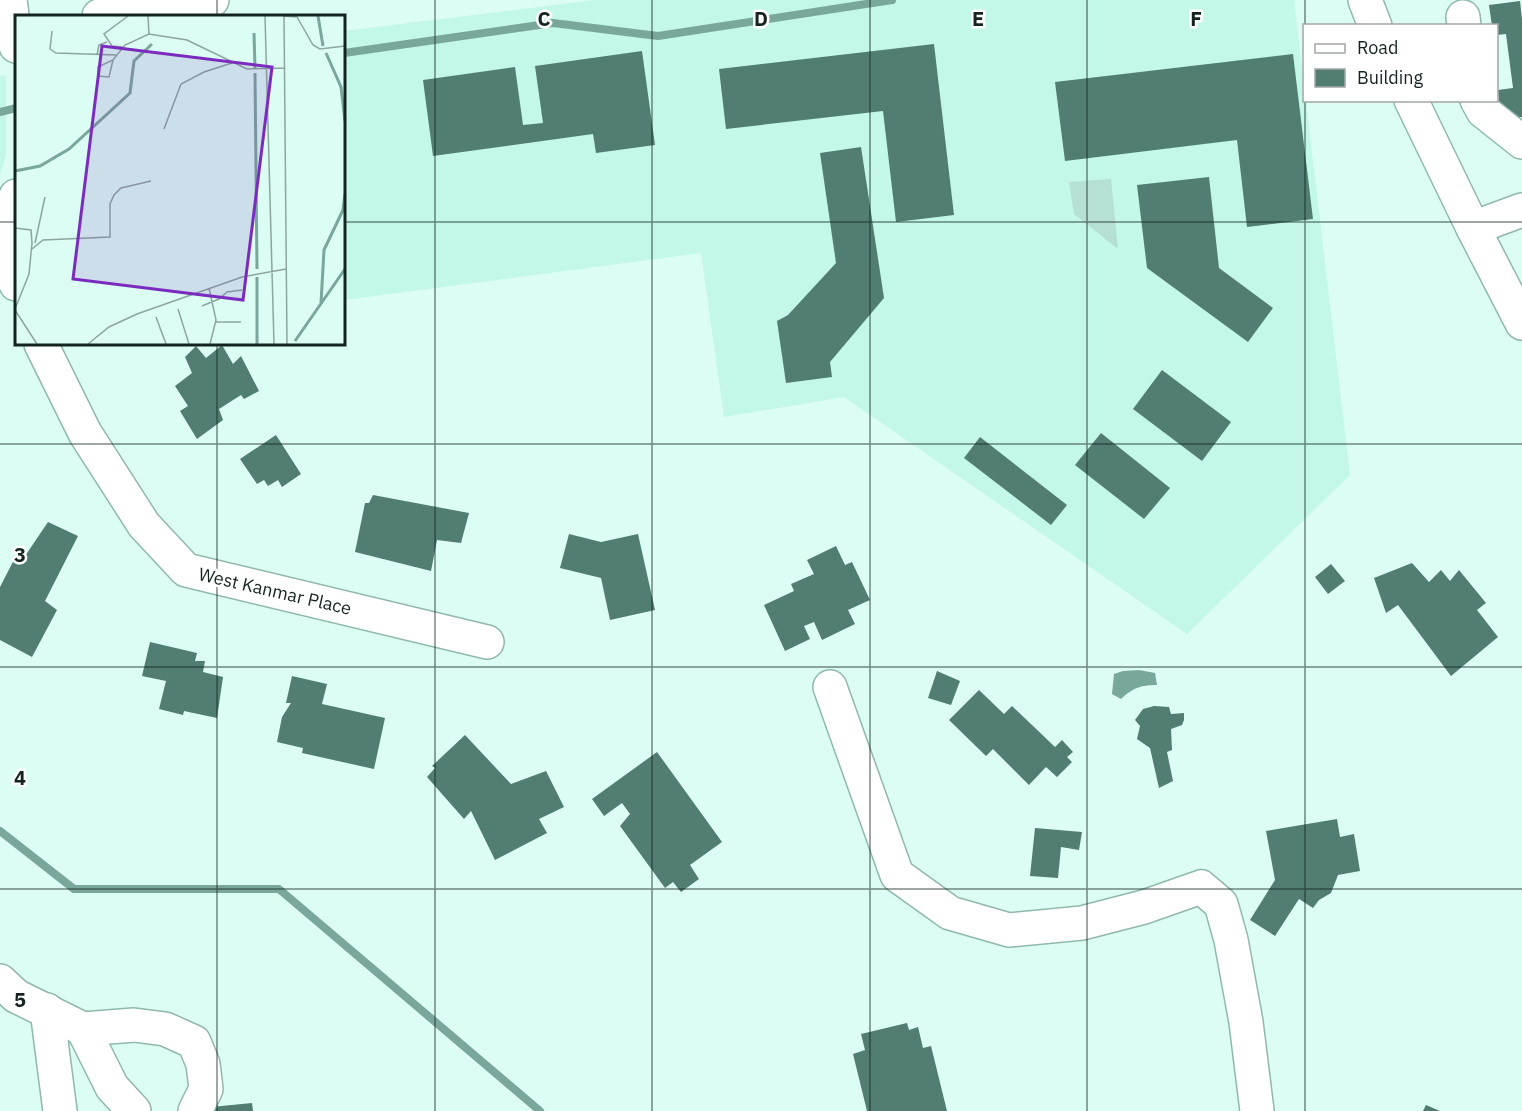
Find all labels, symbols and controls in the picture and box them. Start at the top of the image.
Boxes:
text: C [537,5,551,32]
text: D [754,5,768,32]
text: E [972,5,984,32]
text: F [1190,5,1202,32]
inset map [15,15,345,345]
legend [1303,24,1498,102]
text: Road [1357,36,1398,59]
text: Building [1357,66,1424,89]
text: 3 [14,541,26,568]
street label: West Kanmar Place [196,562,354,620]
text: 4 [14,764,26,791]
text: 5 [14,986,26,1013]

